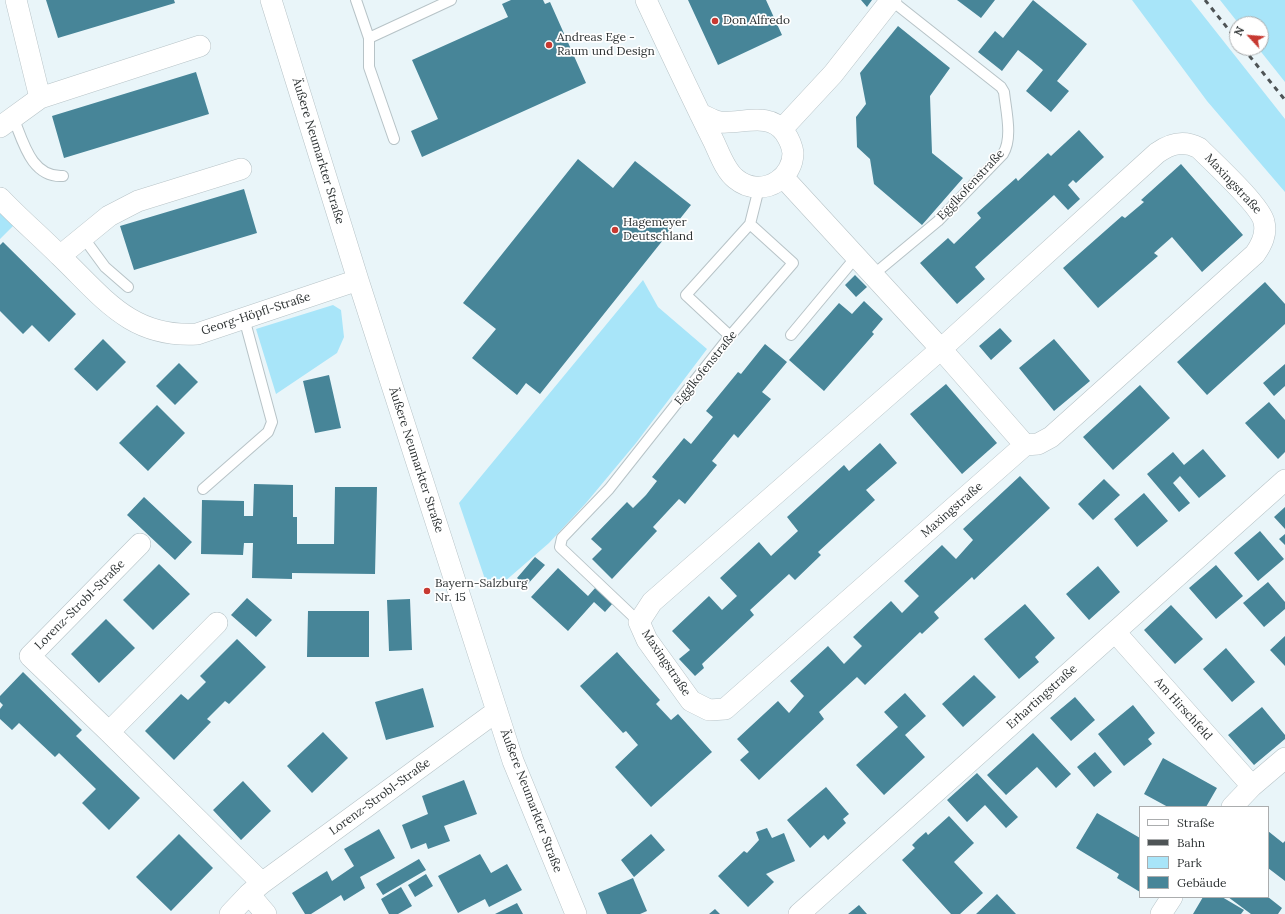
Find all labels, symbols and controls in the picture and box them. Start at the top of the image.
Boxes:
place label: Don Alfredo [723,14,790,28]
marker: Don Alfredo [710,16,720,26]
north arrow [1229,16,1269,56]
text: N [1231,24,1247,38]
place label: Andreas Ege - Raum und Design [557,31,655,59]
marker: Andreas Ege - Raum und Design [544,40,554,50]
street label: Äußere Neumarkter Straße [289,76,347,226]
street label: Egglkofenstraße [935,147,1007,223]
street label: Maxingstraße [1201,151,1265,217]
place label: Hagemeyer Deutschland [623,216,693,244]
marker: Hagemeyer Deutschland [610,225,620,235]
street label: Georg-Höpfl-Straße [200,290,312,338]
street label: Egglkofenstraße [672,328,740,408]
street label: Äußere Neumarkter Straße [386,385,446,535]
street label: Maxingstraße [918,479,986,541]
street label: Lorenz-Strobl-Straße [32,557,128,653]
place label: Bayern-Salzburg Nr. 15 [435,577,528,605]
marker: Bayern-Salzburg Nr. 15 [422,586,432,596]
street label: Maxingstraße [638,627,694,699]
street label: Erhartingstraße [1004,662,1080,732]
street label: Am Hirschfeld [1151,675,1215,743]
street label: Äußere Neumarkter Straße [497,727,565,875]
street label: Lorenz-Strobl-Straße [327,755,433,839]
legend [1139,806,1269,898]
text: Straße [1177,815,1214,830]
text: Bahn [1177,835,1205,850]
text: Park [1177,855,1202,870]
text: Gebäude [1177,875,1227,890]

